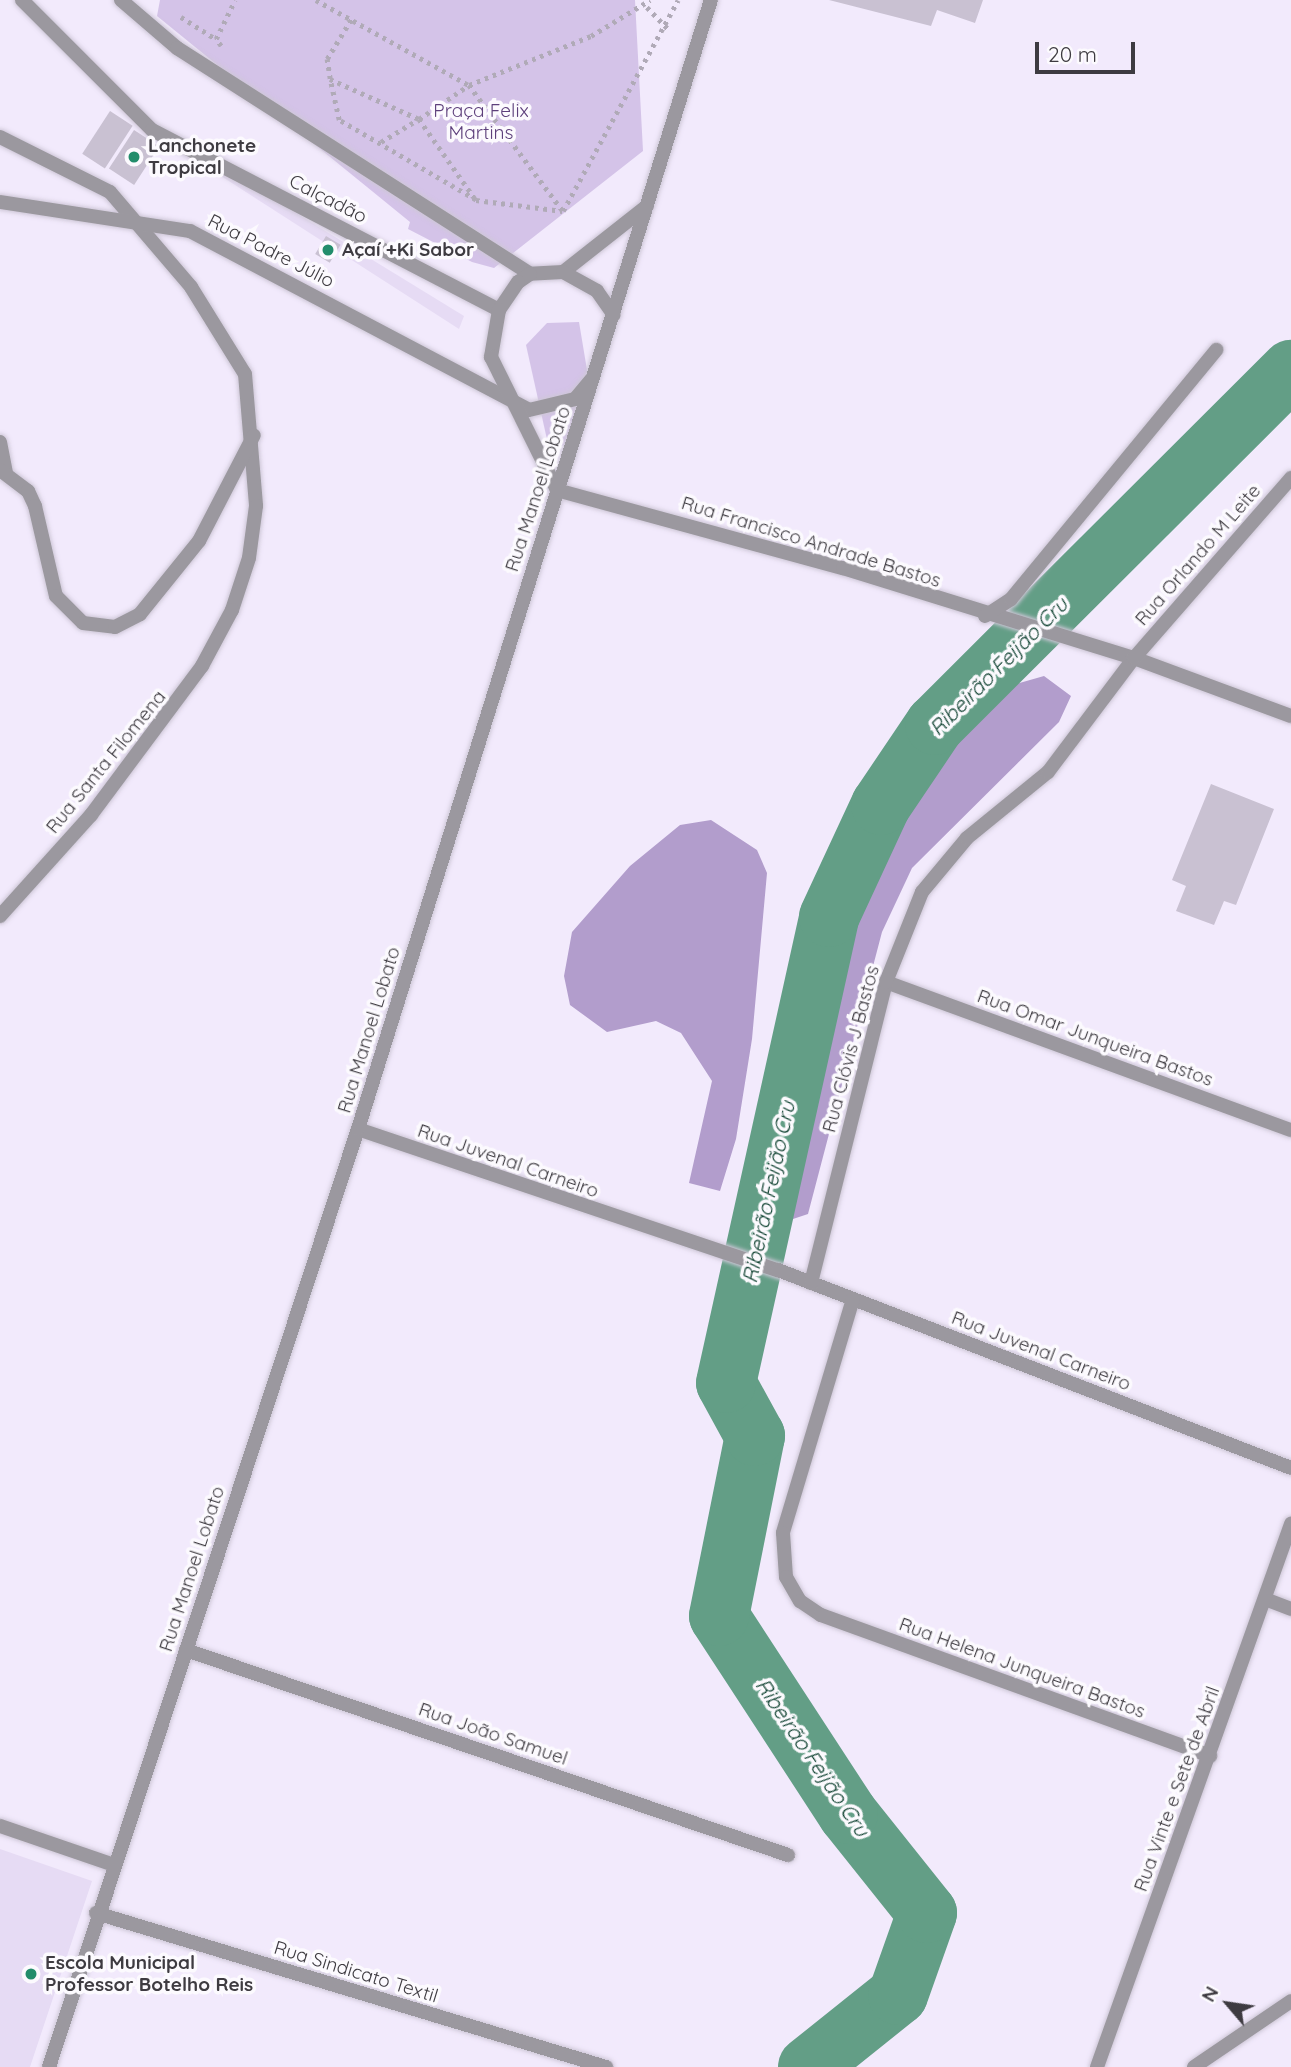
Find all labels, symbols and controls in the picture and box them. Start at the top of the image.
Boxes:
scale bar [1039,28,1139,72]
text: 20 m [1048,41,1097,67]
park label: Praça Felix Martins [433,100,529,144]
place label: Lanchonete Tropical [148,135,256,179]
marker: Lanchonete Tropical [126,149,142,165]
street label: Calçadão [285,170,371,228]
street label: Rua Padre Júlio [204,209,338,293]
place label: Açaí +Ki Sabor [342,239,474,261]
marker: Açaí +Ki Sabor [320,242,336,258]
street label: Rua Manoel Lobato [501,403,575,575]
street label: Rua Orlando M Leite [1130,480,1266,630]
street label: Rua Francisco Andrade Bastos [679,492,943,592]
water label: Ribeirão Feijão Cru [924,592,1072,740]
street label: Rua Santa Filomena [41,686,171,838]
street label: Rua Manoel Lobato [333,944,405,1116]
street label: Rua Clóvis J Bastos [818,963,884,1135]
street label: Rua Omar Junqueira Bastos [974,985,1216,1091]
water label: Ribeirão Feijão Cru [736,1099,800,1285]
street label: Rua Juvenal Carneiro [415,1119,601,1203]
street label: Rua Juvenal Carneiro [948,1306,1134,1396]
street label: Rua Manoel Lobato [155,1483,229,1655]
street label: Rua Helena Junqueira Bastos [896,1613,1148,1723]
water label: Ribeirão Feijão Cru [751,1673,875,1841]
street label: Rua Vinte e Sete de Abril [1129,1683,1225,1895]
street label: Rua João Samuel [416,1698,570,1770]
street label: Rua Sindicato Textil [271,1936,441,2008]
place label: Escola Municipal Professor Botelho Reis [45,1952,253,1996]
marker: Escola Municipal Professor Botelho Reis [23,1966,39,1982]
north arrow [1193,1969,1263,2039]
text: N [1196,1982,1224,2006]

